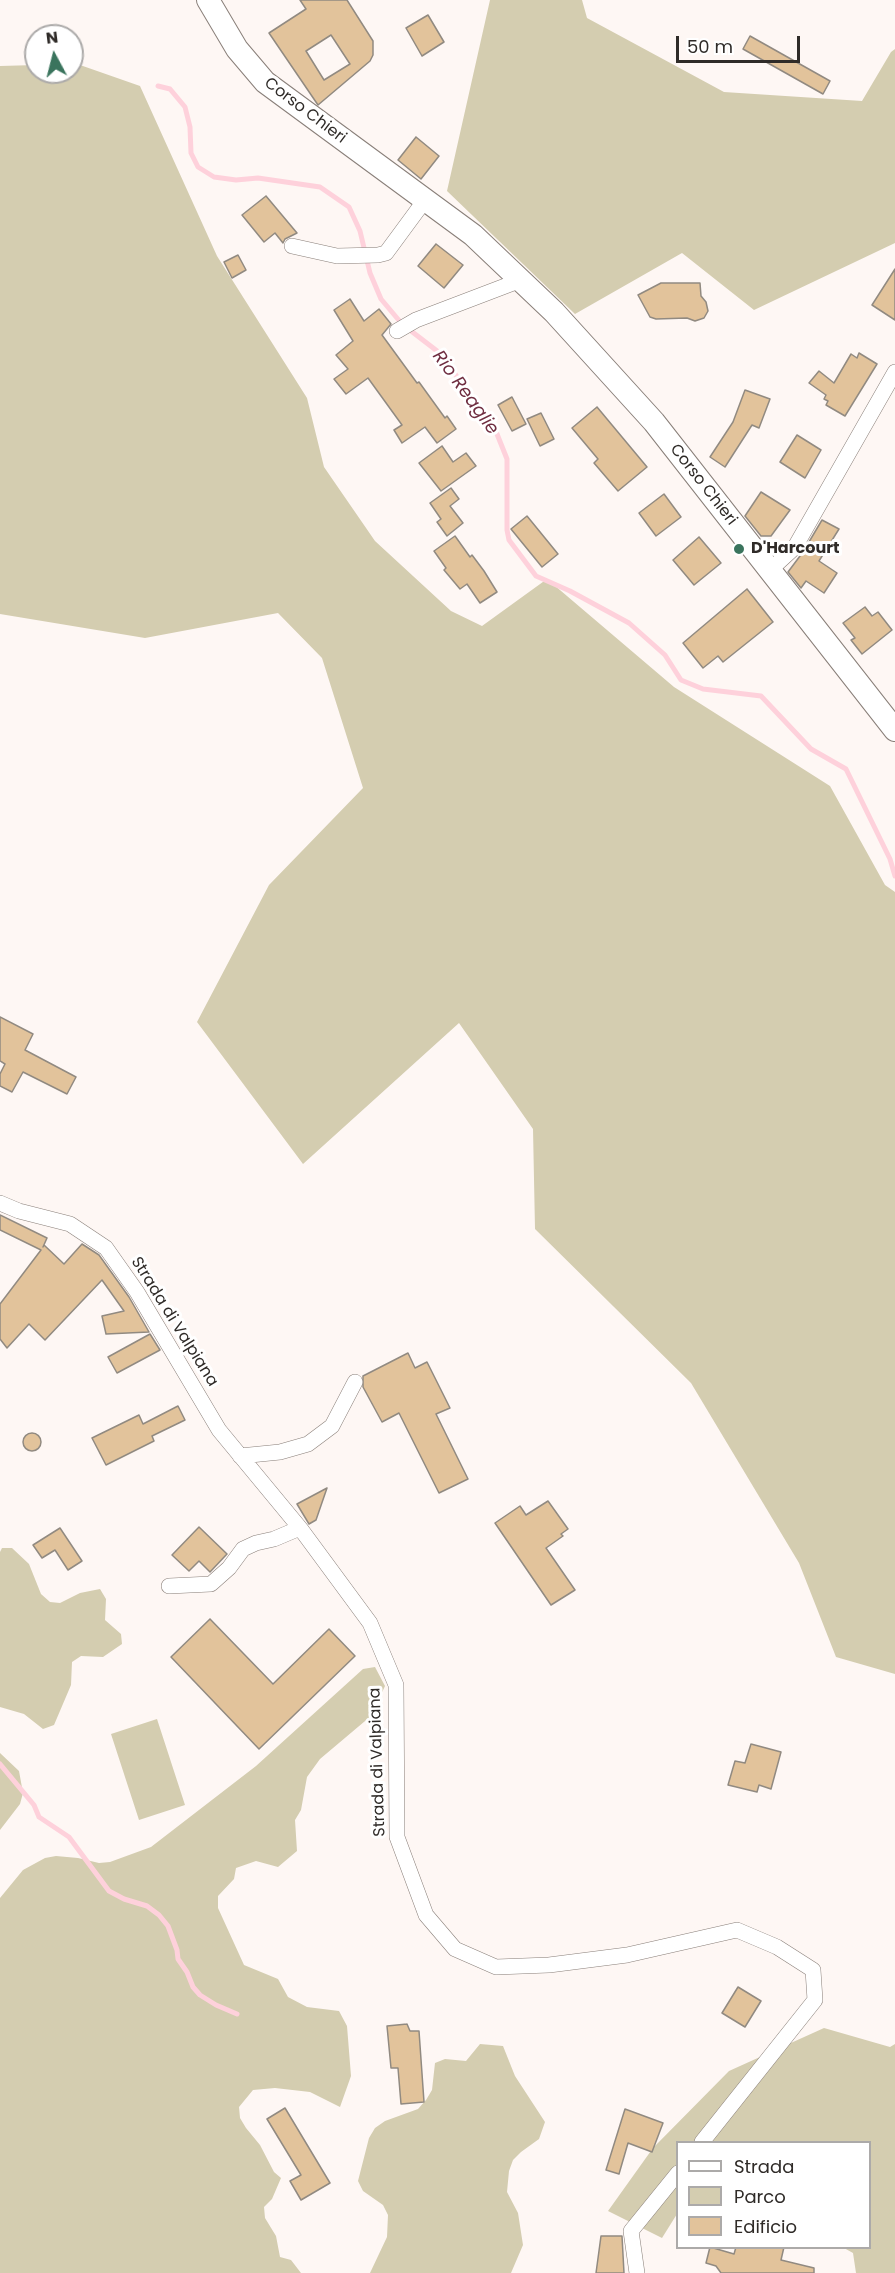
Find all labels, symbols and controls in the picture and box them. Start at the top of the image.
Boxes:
north arrow [24,24,84,84]
scale bar [679,24,804,62]
text: N [45,25,59,50]
text: 50 m [687,34,733,59]
street label: Corso Chieri [260,74,350,148]
water label: Rio Reaglie [427,347,503,439]
street label: Corso Chieri [665,441,741,529]
place label: D'Harcourt [751,539,840,559]
marker: D'Harcourt [732,542,746,556]
street label: Strada di Valpiana [126,1254,222,1390]
street label: Strada di Valpiana [366,1687,390,1837]
legend [676,2141,871,2249]
text: Strada [734,2154,794,2179]
text: Parco [734,2184,786,2209]
text: Edificio [734,2214,797,2239]

